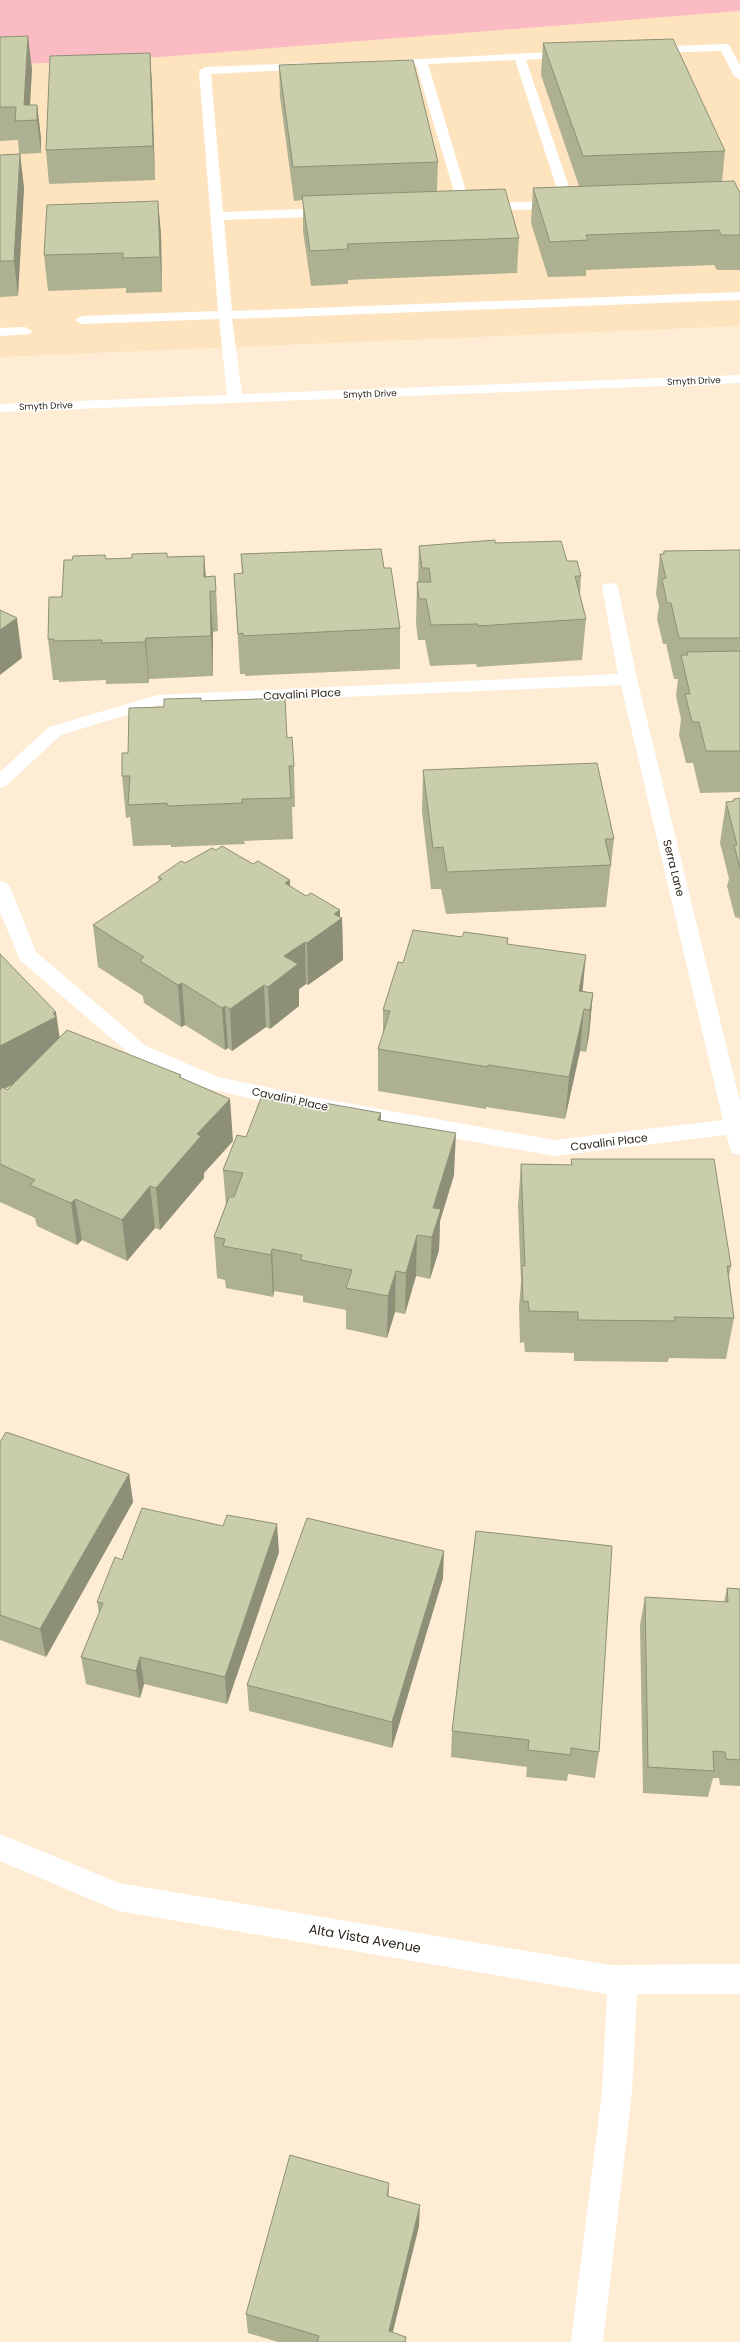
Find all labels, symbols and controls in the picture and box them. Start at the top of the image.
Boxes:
street label: Smyth Drive [667,374,721,388]
street label: Smyth Drive [343,387,397,401]
street label: Smyth Drive [19,399,73,413]
street label: Cavalini Place [263,684,341,704]
street label: Serra Lane [659,838,689,898]
street label: Cavalini Place [250,1083,330,1115]
street label: Cavalini Place [569,1129,649,1155]
street label: Alta Vista Avenue [307,1919,422,1958]

